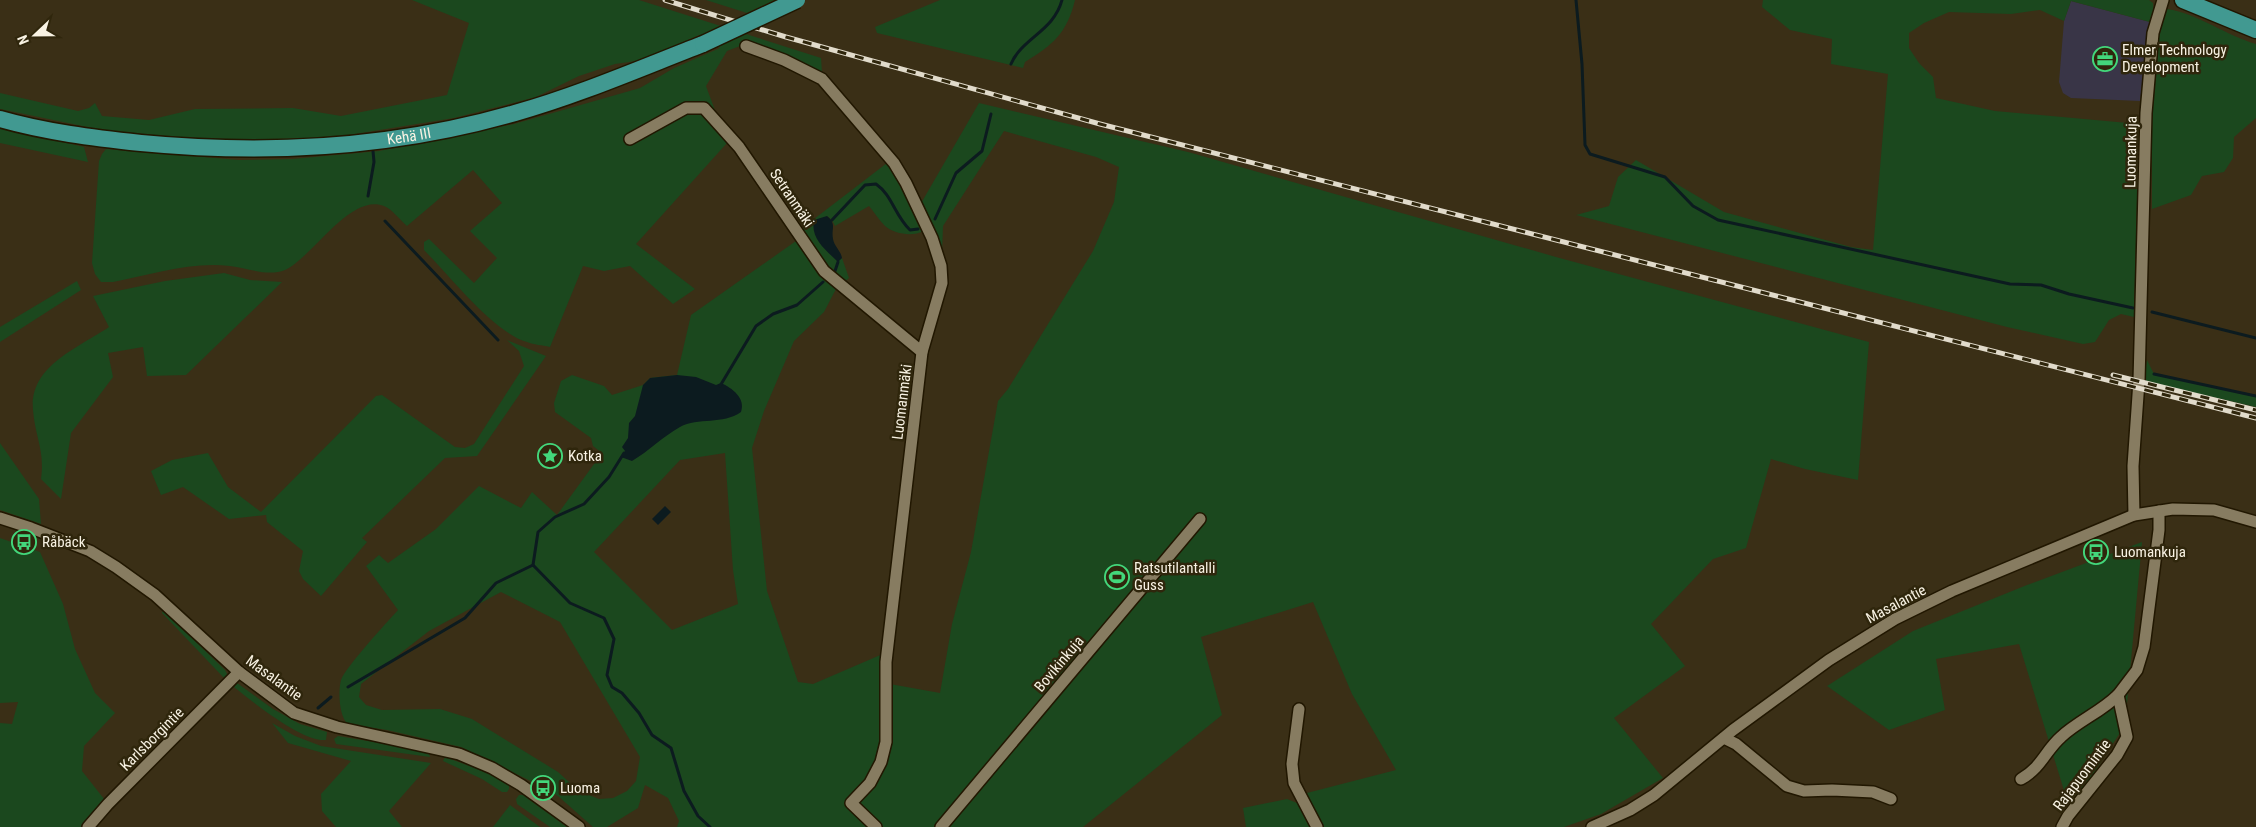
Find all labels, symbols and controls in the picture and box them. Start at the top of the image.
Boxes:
north arrow [10,10,60,60]
text: N [14,33,32,47]
place label: Elmer Technology Development [2122,41,2227,76]
office icon: Elmer Technology Development [2092,46,2118,72]
street label: Luomankuja [2121,116,2141,188]
street label: Kehä III [386,124,432,149]
street label: Setranmäki [766,165,818,231]
street label: Luomanmäki [888,363,916,441]
place icon: Kotka [537,443,563,469]
place label: Kotka [568,447,602,465]
bus stop icon: Råbäck [11,529,37,555]
place label: Råbäck [42,533,86,551]
bus stop icon: Luomankuja [2083,539,2109,565]
place label: Luomankuja [2114,543,2186,561]
place label: Ratsutilantalli Guss [1134,559,1215,594]
sports icon: Ratsutilantalli Guss [1104,564,1130,590]
street label: Masalantie [1863,581,1929,627]
street label: Bovikinkuja [1030,632,1088,696]
street label: Masalantie [242,652,306,704]
street label: Karlsborgintie [116,703,188,775]
street label: Rajapuomintie [2049,736,2115,814]
bus stop icon: Luoma [530,775,556,801]
place label: Luoma [560,779,600,797]

